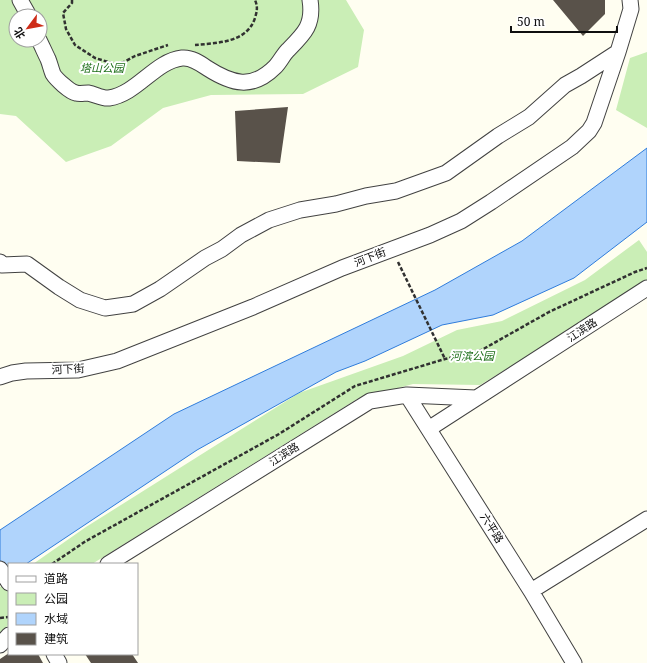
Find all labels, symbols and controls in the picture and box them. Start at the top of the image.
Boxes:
north arrow [8,8,48,48]
scale bar [511,8,617,34]
text: 50 m [517,13,545,30]
text: 北 [10,25,28,42]
park label: 塔山公园 [80,60,126,75]
street label: 河下街 [352,244,388,269]
street label: 江滨路 [564,314,600,345]
park label: 河滨公园 [450,348,496,363]
street label: 河下街 [51,360,85,377]
street label: 江滨路 [266,438,302,469]
street label: 六平路 [477,510,508,546]
legend [8,563,138,655]
text: 道路 [44,570,68,587]
text: 公园 [44,590,68,607]
text: 水域 [44,610,68,627]
text: 建筑 [44,630,68,647]

